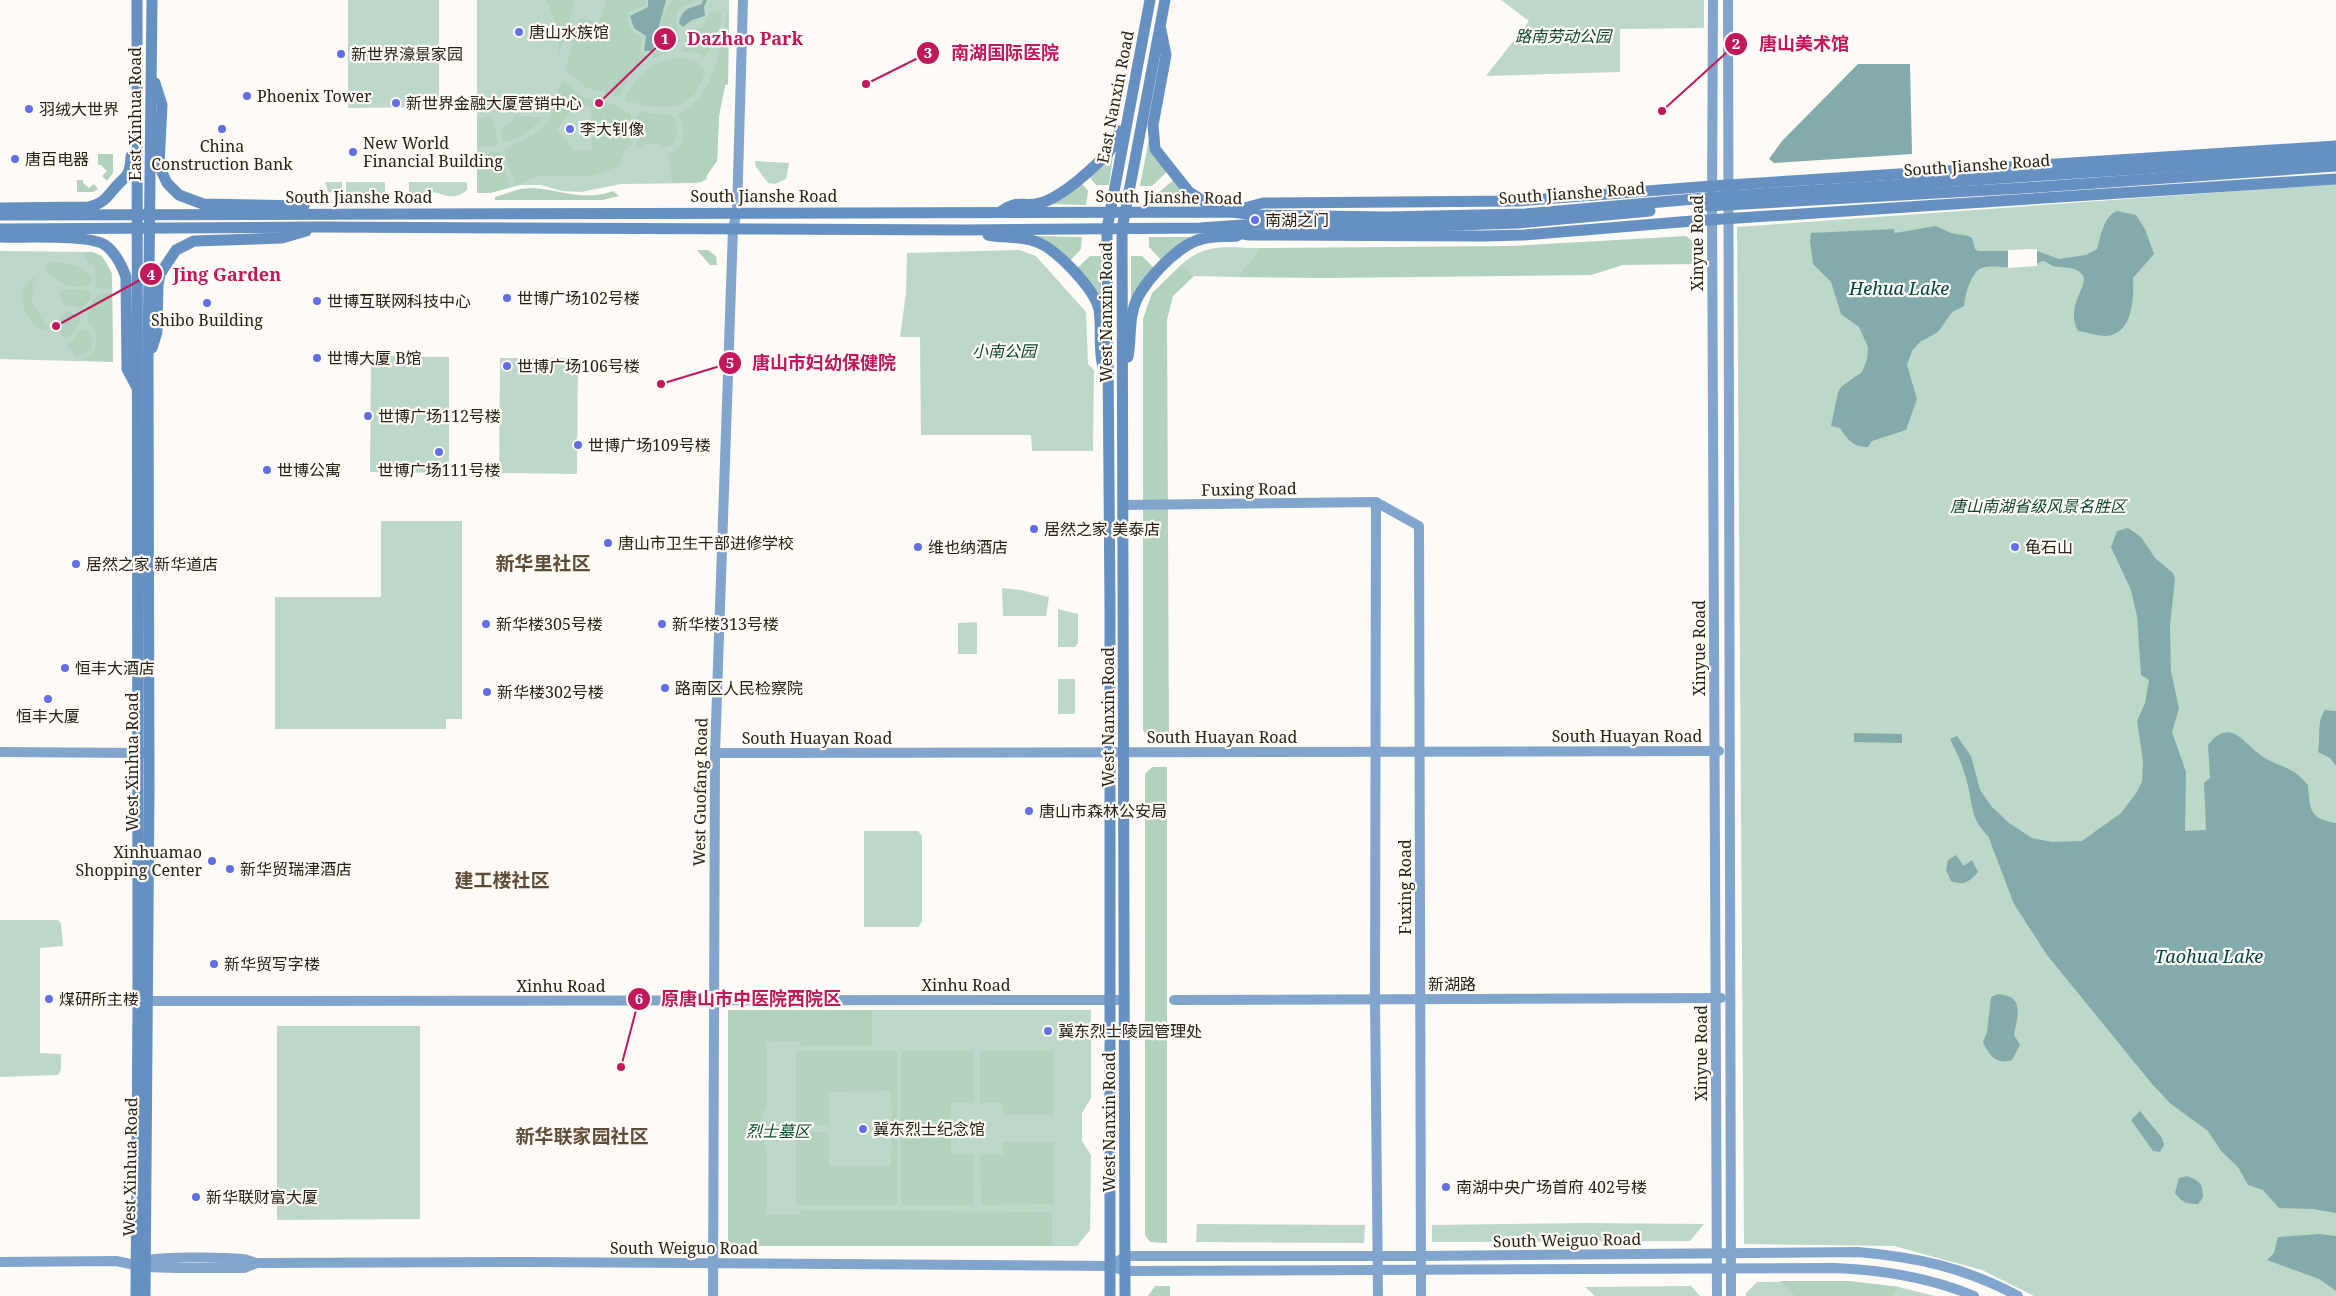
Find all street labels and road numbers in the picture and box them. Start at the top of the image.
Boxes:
street label: East Nanxin Road [1091,29,1139,165]
street label: East Xinhua Road [124,47,146,181]
street label: South Jianshe Road [1903,149,2051,181]
street label: South Jianshe Road [1498,177,1646,209]
street label: South Jianshe Road [691,185,838,207]
street label: South Jianshe Road [1095,185,1243,209]
street label: South Jianshe Road [286,186,433,208]
street label: Xinyue Road [1686,195,1708,291]
street label: West Nanxin Road [1095,242,1117,382]
street label: Fuxing Road [1201,477,1297,501]
street label: Xinyue Road [1688,600,1710,696]
street label: West Nanxin Road [1097,647,1119,787]
street label: West Xinhua Road [121,692,143,832]
street label: West Guofang Road [688,717,712,867]
street label: South Huayan Road [1552,725,1703,747]
street label: South Huayan Road [1147,726,1298,748]
street label: South Huayan Road [742,727,893,749]
street label: Fuxing Road [1394,839,1416,935]
street label: 新湖路 [1428,973,1476,995]
street label: Xinhu Road [921,974,1011,996]
street label: Xinhu Road [516,975,606,997]
street label: Xinyue Road [1690,1005,1712,1101]
street label: West Nanxin Road [1098,1052,1120,1192]
street label: West Xinhua Road [118,1097,142,1237]
street label: South Weiguo Road [1493,1228,1641,1252]
street label: South Weiguo Road [610,1237,758,1259]

